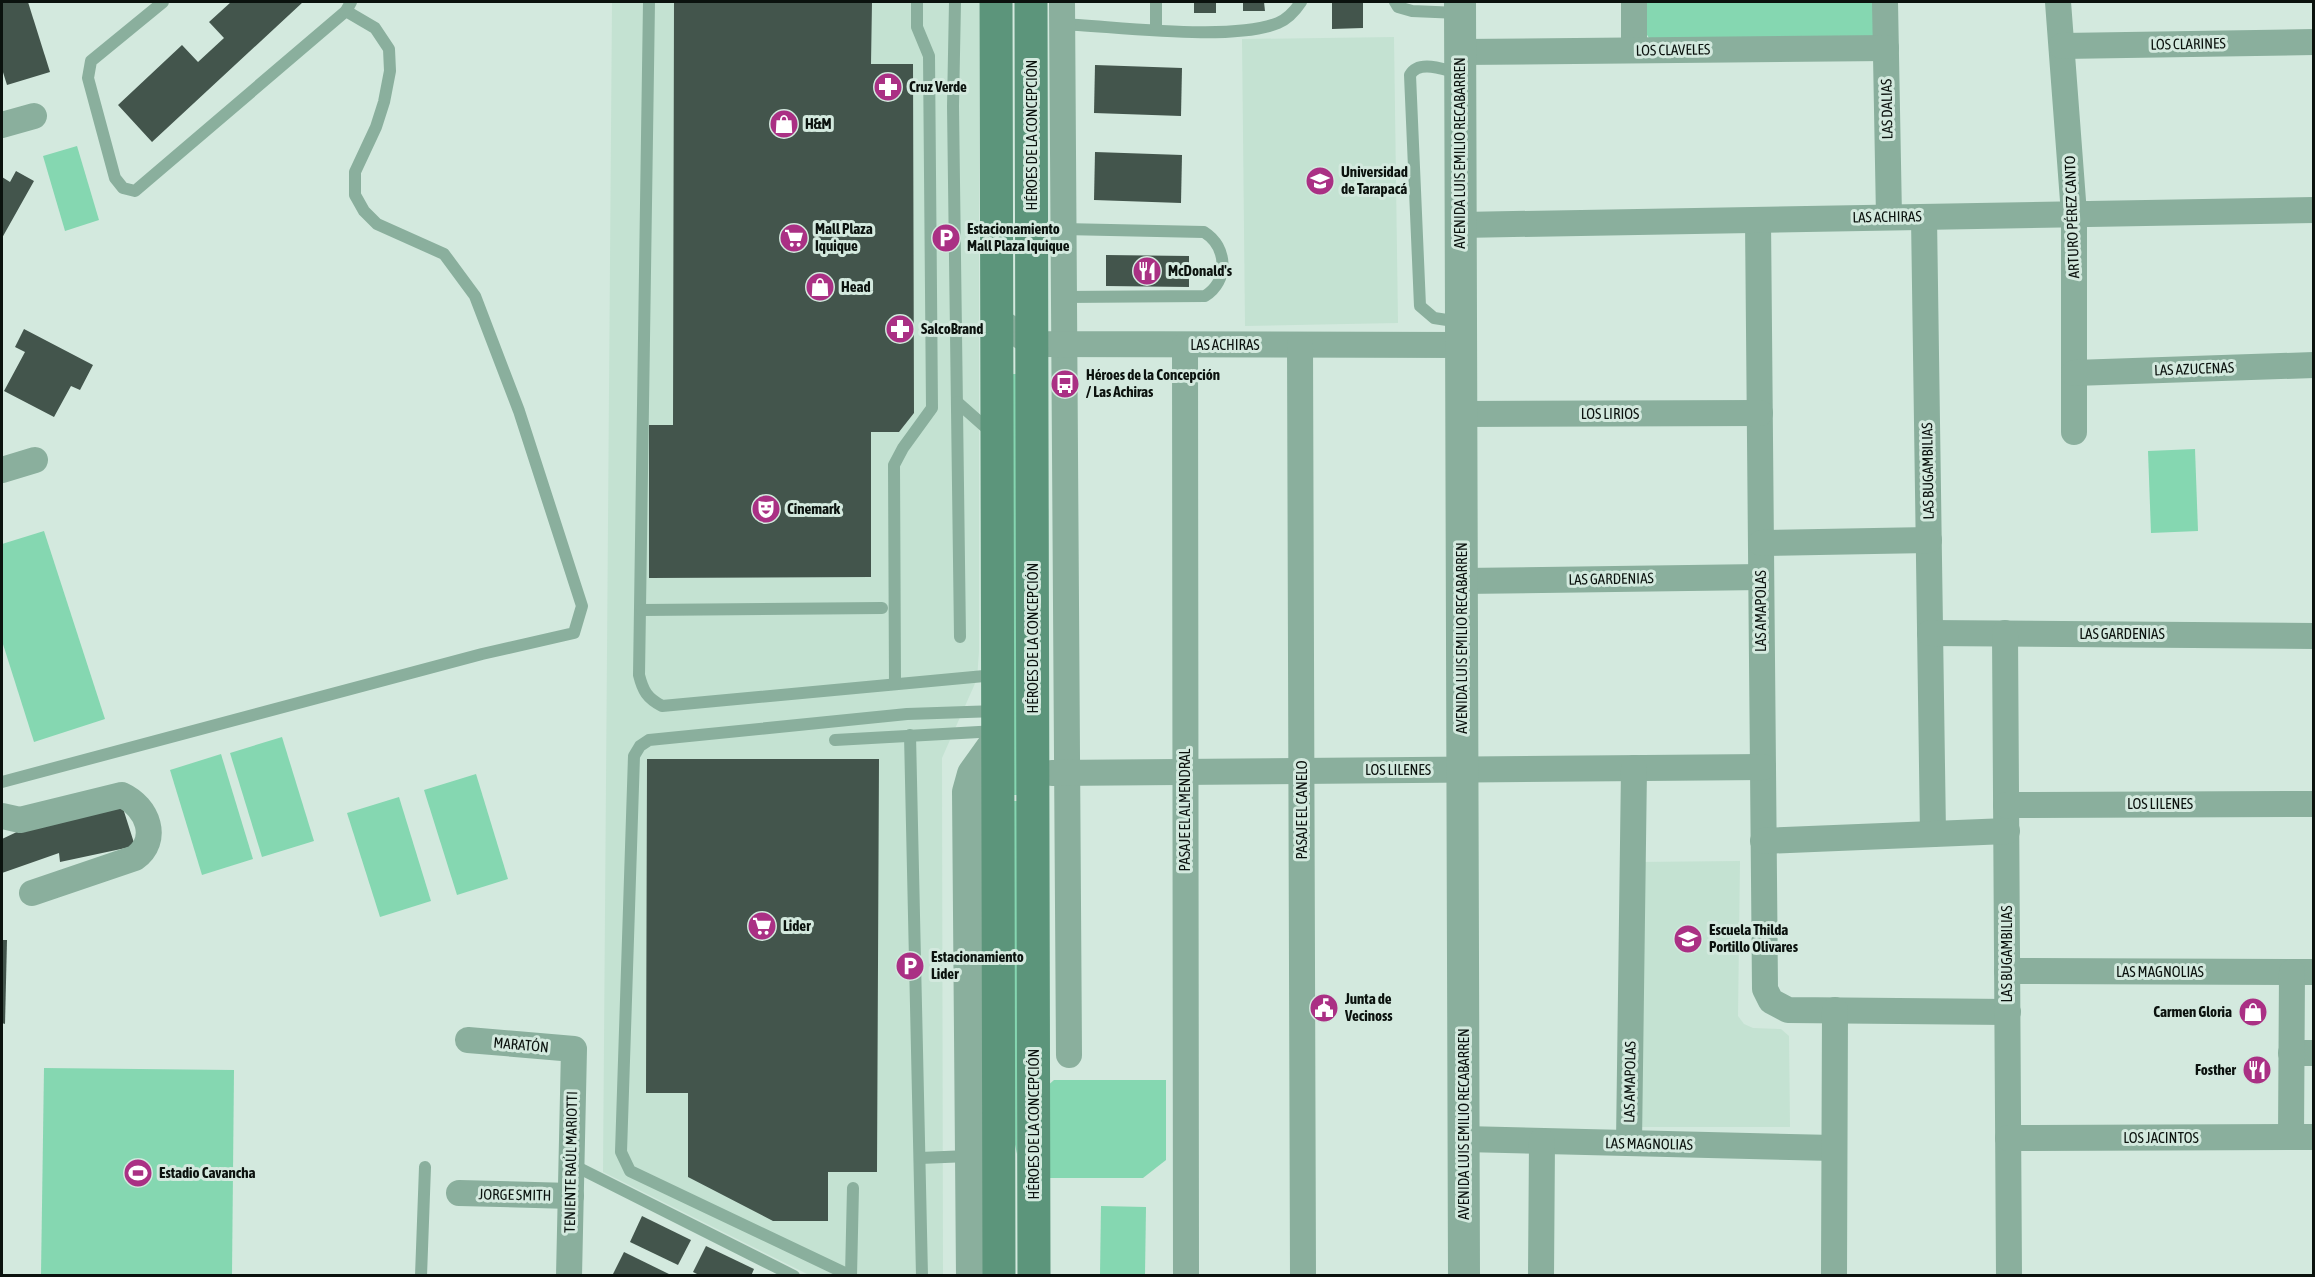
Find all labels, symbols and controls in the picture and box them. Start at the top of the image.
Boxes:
street label: LOS CLARINES [2150,34,2226,53]
street label: LOS CLAVELES [1636,40,1710,59]
street label: AVENIDA LUIS EMILIO RECABARREN [1451,57,1468,249]
street label: HÉROES DE LA CONCEPCIÓN [1023,60,1040,210]
pharmacy icon: Cruz Verde [872,71,904,103]
place label: Cruz Verde [909,78,967,95]
street label: LAS DALIAS [1877,79,1896,139]
shop icon: H&M [768,108,800,140]
place label: H&M [805,115,832,132]
street label: ARTURO PÉREZ CANTO [2061,155,2082,279]
place label: Universidad de Tarapacá [1341,163,1408,197]
school or university icon: Universidad de Tarapacá [1304,165,1336,197]
street label: LAS ACHIRAS [1852,207,1922,226]
place label: Mall Plaza Iquique [815,220,873,254]
place label: Estacionamiento Mall Plaza Iquique [967,220,1070,254]
supermarket icon: Mall Plaza Iquique [778,222,810,254]
parking icon: Estacionamiento Mall Plaza Iquique [930,222,962,254]
restaurant icon: McDonald's [1131,255,1163,287]
place label: McDonald's [1168,262,1233,279]
shop icon: Head [804,271,836,303]
place label: Head [841,278,871,295]
pharmacy icon: SalcoBrand [884,313,916,345]
place label: SalcoBrand [921,320,983,337]
street label: LAS ACHIRAS [1190,336,1260,353]
street label: LAS AZUCENAS [2154,359,2234,378]
place label: Héroes de la Concepción / Las Achiras [1086,366,1220,400]
bus stop icon: Héroes de la Concepción / Las Achiras [1049,368,1081,400]
street label: LOS LIRIOS [1581,405,1639,422]
street label: LAS BUGAMBILIAS [1918,422,1937,520]
theatre icon: Cinemark [750,493,782,525]
place label: Cinemark [787,500,840,517]
street label: AVENIDA LUIS EMILIO RECABARREN [1453,542,1470,734]
street label: HÉROES DE LA CONCEPCIÓN [1024,563,1041,713]
street label: LAS GARDENIAS [1568,569,1654,588]
street label: LAS AMAPOLAS [1752,570,1769,652]
street label: LAS GARDENIAS [2079,625,2165,642]
street label: PASAJE EL ALMENDRAL [1176,748,1193,871]
street label: PASAJE EL CANELO [1293,760,1310,859]
street label: LOS LILENES [1365,761,1431,778]
street label: LOS LILENES [2127,795,2193,812]
street label: LAS BUGAMBILIAS [1998,905,2015,1003]
supermarket icon: Lider [746,910,778,942]
place label: Lider [783,917,811,934]
place label: Escuela Thilda Portillo Olivares [1709,921,1799,955]
school or university icon: Escuela Thilda Portillo Olivares [1672,923,1704,955]
place label: Estacionamiento Lider [931,948,1024,982]
parking icon: Estacionamiento Lider [894,950,926,982]
street label: LAS MAGNOLIAS [2116,963,2204,980]
place label: Junta de Vecinoss [1344,990,1393,1024]
public building icon: Junta de Vecinoss [1308,992,1340,1024]
shop icon: Carmen Gloria [2237,996,2269,1028]
place label: Carmen Gloria [2153,1003,2232,1020]
street label: AVENIDA LUIS EMILIO RECABARREN [1455,1028,1472,1220]
street label: MARATÓN [493,1034,549,1055]
street label: LAS AMAPOLAS [1620,1041,1639,1123]
street label: HÉROES DE LA CONCEPCIÓN [1025,1049,1042,1199]
restaurant icon: Fosther [2241,1054,2273,1086]
place label: Fosther [2195,1061,2237,1078]
street label: TENIENTE RAÚL MARIOTTI [561,1091,580,1233]
street label: LOS JACINTOS [2123,1129,2199,1146]
street label: LAS MAGNOLIAS [1605,1134,1693,1153]
sports icon: Estadio Cavancha [122,1157,154,1189]
place label: Estadio Cavancha [159,1164,255,1181]
street label: JORGE SMITH [478,1185,552,1204]

